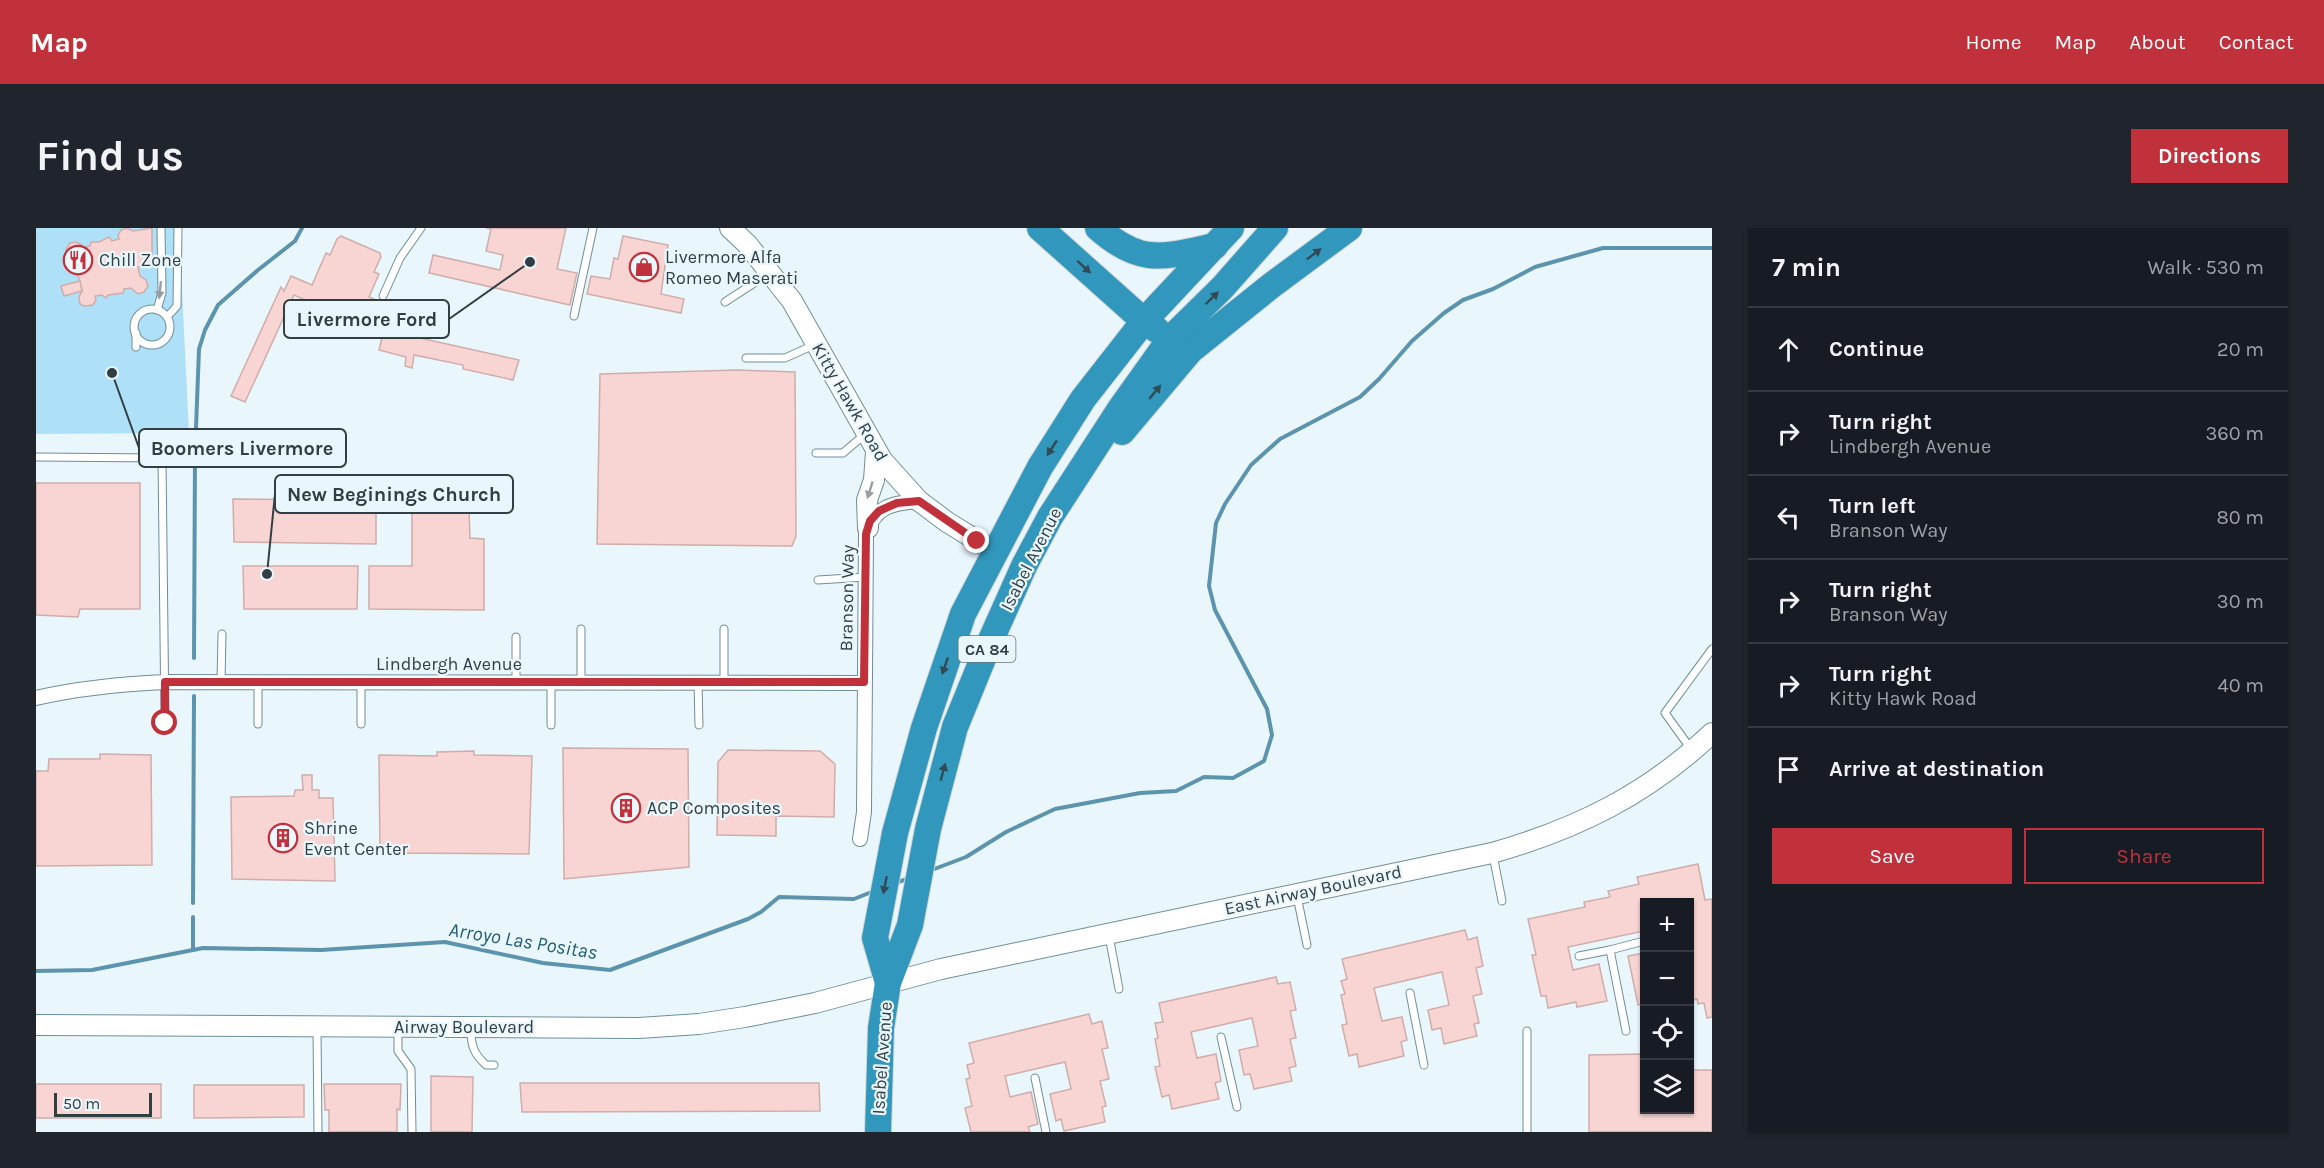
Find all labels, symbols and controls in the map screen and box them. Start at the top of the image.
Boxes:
text: Map [30,26,88,59]
text: Home [1966,30,2022,54]
text: Map [2055,30,2096,54]
text: About [2129,30,2186,54]
text: Contact [2219,30,2294,54]
button: Directions [2131,129,2288,183]
text: Find us [36,131,184,181]
restaurant icon: Chill Zone [62,244,94,276]
place label: Livermore Alfa Romeo Maserati [665,246,798,289]
one-way arrow [1306,248,1322,260]
place label: Chill Zone [99,249,181,271]
shop icon: Livermore Alfa Romeo Maserati [628,251,660,283]
text: 7 min [1772,252,1841,283]
text: Walk · 530 m [2147,256,2264,279]
one-way arrow [1076,260,1091,273]
one-way arrow [156,281,165,300]
one-way arrow [1204,291,1218,305]
callout: Livermore Ford [284,300,449,338]
text: Livermore Ford [297,308,437,331]
icon: ahead [1772,333,1805,366]
text: Continue [1829,336,1924,362]
text: 20 m [2217,338,2264,361]
street label: Kitty Hawk Road [807,339,893,465]
one-way arrow [1149,384,1162,400]
text: Turn right [1829,409,1932,435]
icon: right [1772,417,1805,450]
text: 360 m [2205,422,2264,445]
callout: Boomers Livermore [139,429,346,467]
text: Lindbergh Avenue [1829,435,1991,458]
text: Boomers Livermore [151,437,333,460]
one-way arrow [1046,440,1057,456]
callout: New Beginings Church [275,475,513,513]
one-way arrow [865,481,875,499]
text: New Beginings Church [287,483,501,506]
text: Turn left [1829,493,1916,519]
icon: left [1772,501,1805,534]
street label: Isabel Avenue [996,504,1066,614]
text: 80 m [2216,506,2264,529]
text: Branson Way [1829,519,1948,542]
route end [963,527,989,553]
street label: Branson Way [835,544,859,652]
text: Turn right [1829,577,1932,603]
icon: right [1772,585,1805,618]
text: 30 m [2217,590,2264,613]
text: Branson Way [1829,603,1948,626]
road number: CA 84 [958,636,1016,662]
street label: Lindbergh Avenue [376,653,522,675]
one-way arrow [940,657,950,675]
text: Turn right [1829,661,1932,687]
icon: right [1772,669,1805,702]
text: 40 m [2218,674,2264,697]
text: Kitty Hawk Road [1829,687,1977,710]
route start [151,709,177,735]
icon: arrive [1772,753,1805,786]
text: Arrive at destination [1829,756,2044,782]
one-way arrow [939,763,948,781]
building icon: ACP Composites [610,792,642,824]
place label: ACP Composites [647,797,781,819]
place label: Shrine Event Center [304,817,408,860]
building icon: Shrine Event Center [267,822,299,854]
button: Save [1772,828,2012,884]
button: Share [2024,828,2264,884]
street label: East Airway Boulevard [1222,860,1404,920]
one-way arrow [880,876,889,895]
map controls [1640,898,1694,1114]
button: + [1640,898,1694,952]
water label: Arroyo Las Positas [447,918,599,964]
button: − [1640,952,1694,1006]
street label: Isabel Avenue [867,1001,897,1115]
button: locate [1640,1006,1694,1060]
street label: Airway Boulevard [394,1016,534,1038]
button: layers [1640,1060,1694,1114]
scale bar [54,1090,152,1118]
text: 50 m [63,1094,100,1113]

